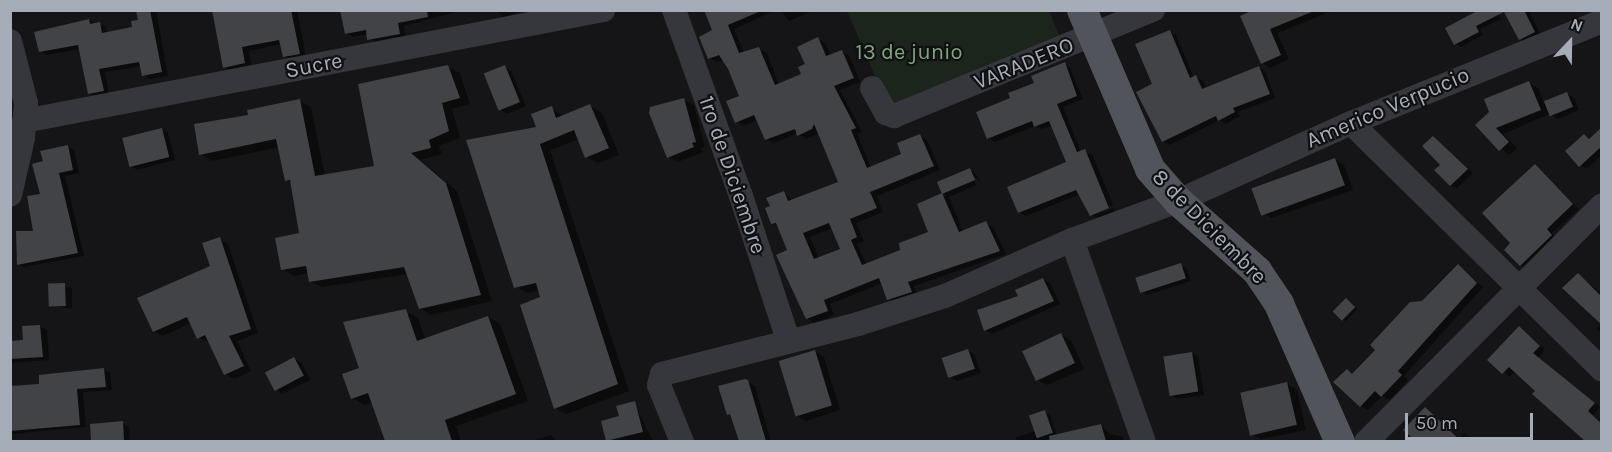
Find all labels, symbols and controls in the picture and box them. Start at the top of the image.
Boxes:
north arrow [1540,12,1600,72]
text: N [1568,14,1586,36]
street label: VARADERO [970,32,1078,96]
park label: 13 de junio [855,40,963,66]
street label: Sucre [283,48,345,84]
street label: Americo Verpucio [1302,62,1474,154]
street label: 1ro de Diciembre [693,93,771,257]
street label: 8 de Diciembre [1146,164,1272,290]
scale bar [1408,401,1536,439]
text: 50 m [1416,412,1458,434]

